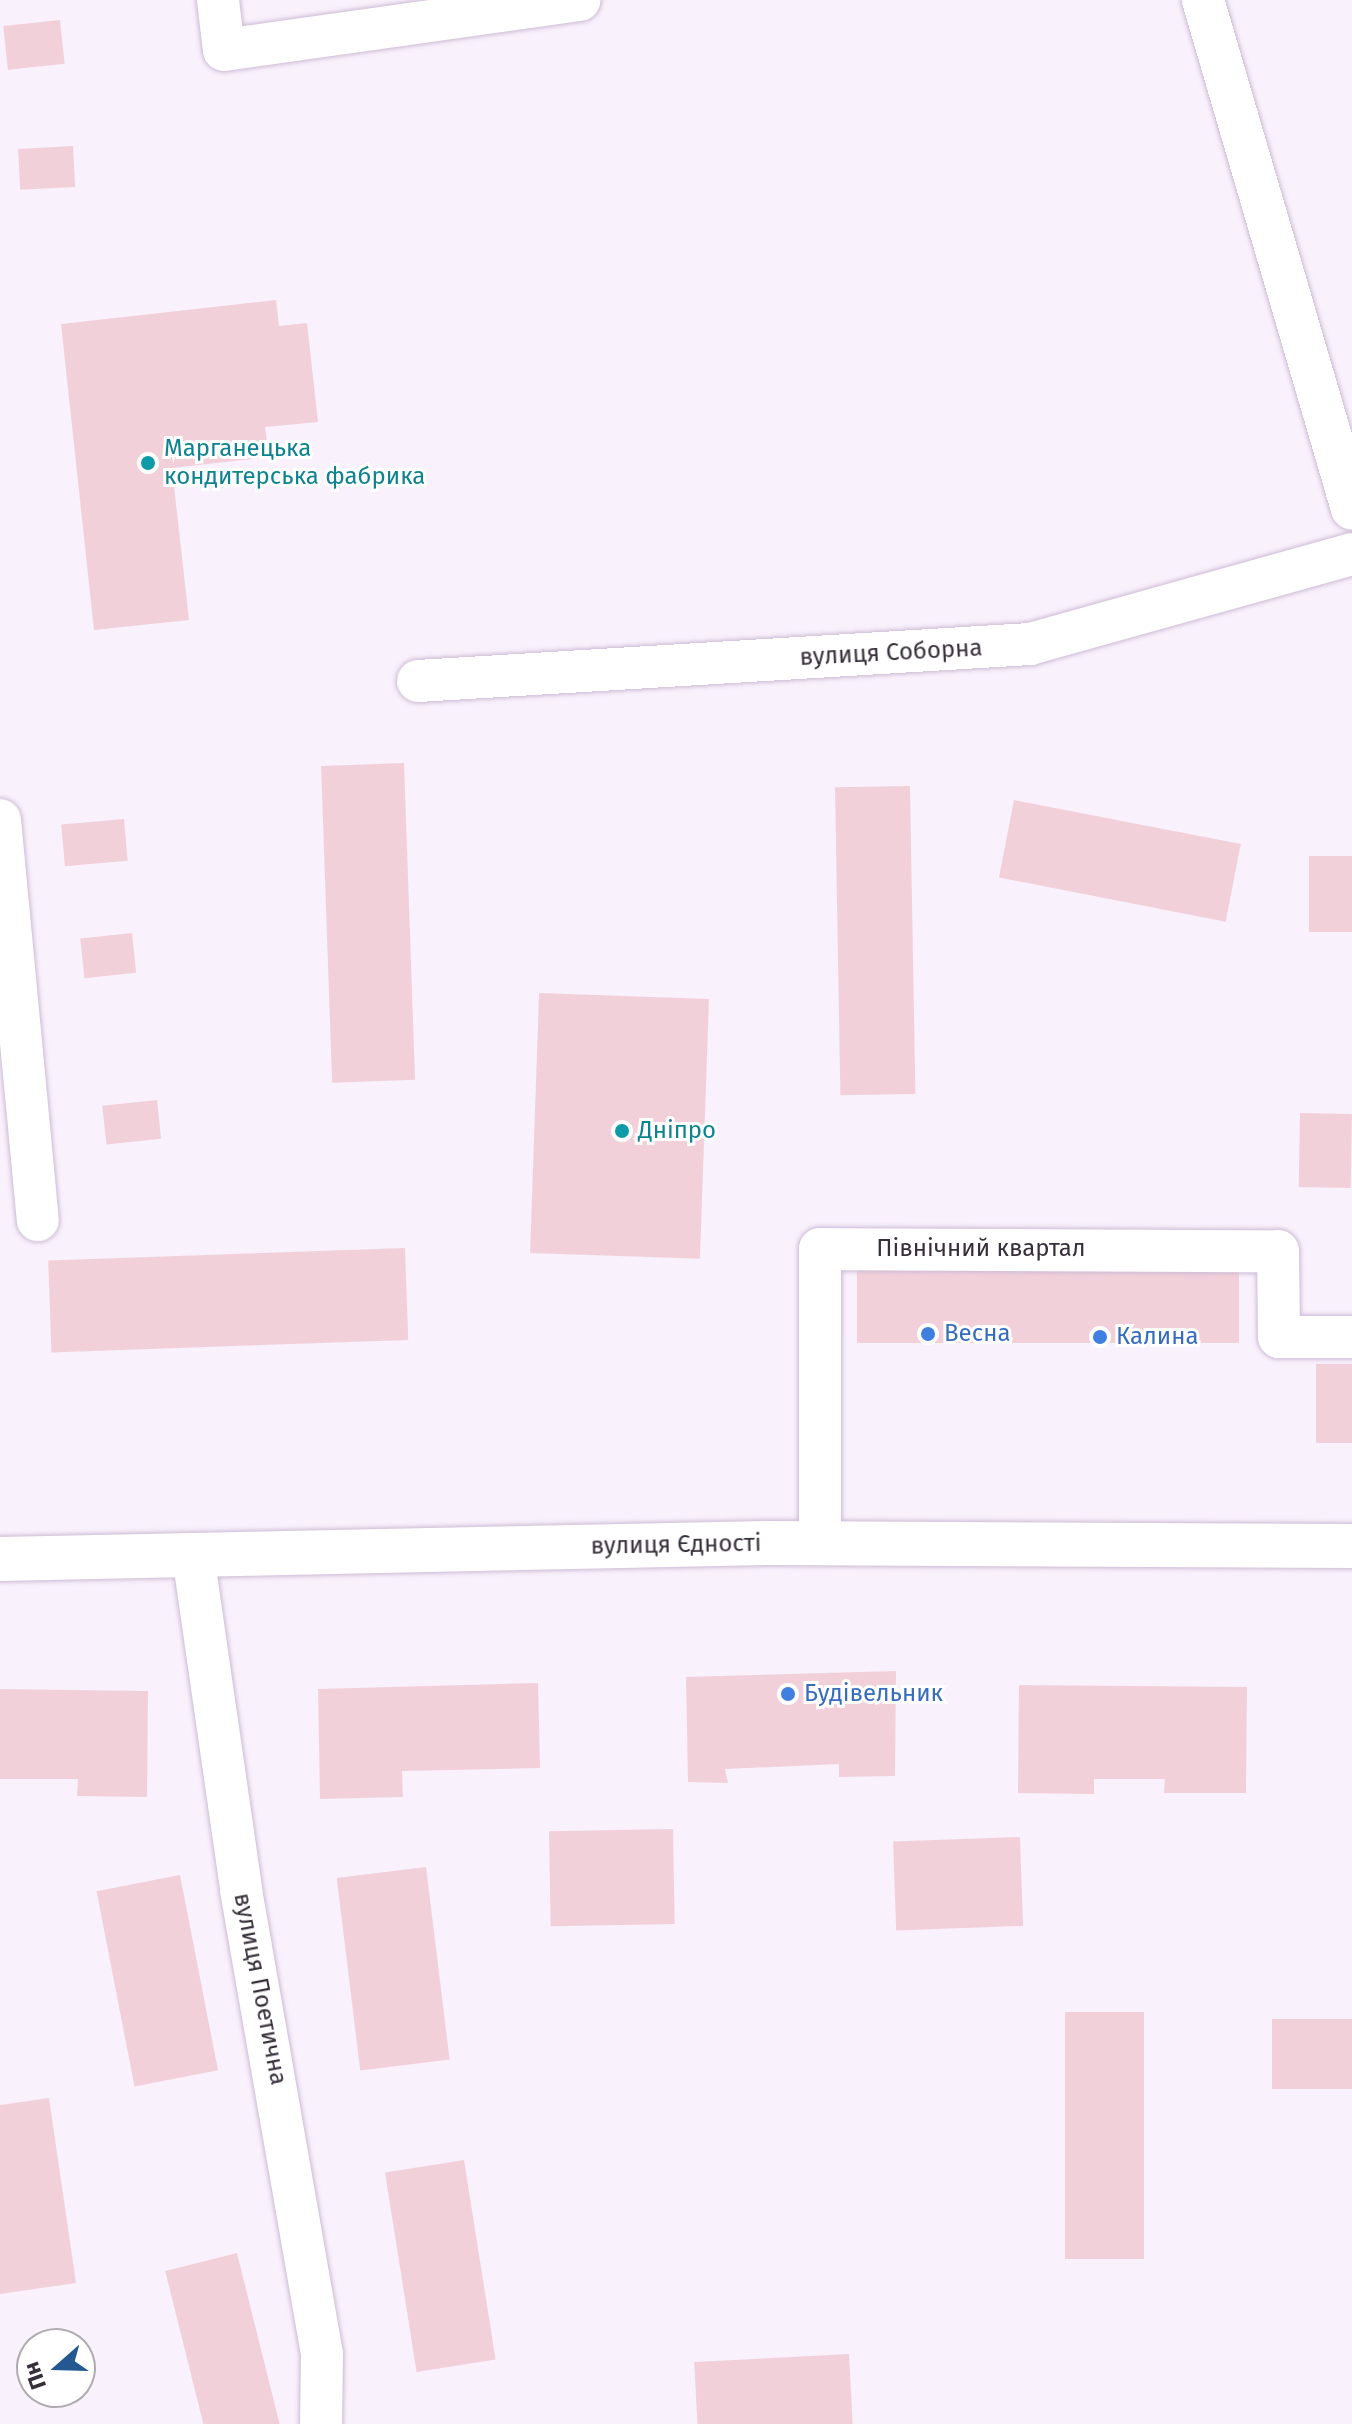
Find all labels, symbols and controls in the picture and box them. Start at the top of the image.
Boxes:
place label: Марганецька кондитерська фабрика [164,435,425,491]
marker: Марганецька кондитерська фабрика [139,454,157,472]
street label: вулиця Соборна [799,634,983,672]
place label: Дніпро [638,1117,716,1145]
marker: Дніпро [613,1122,631,1140]
street label: Північний квартал [876,1235,1086,1263]
place label: Весна [944,1320,1010,1348]
place label: Калина [1116,1323,1199,1351]
marker: Весна [919,1325,937,1343]
marker: Калина [1091,1328,1109,1346]
street label: вулиця Єдності [590,1529,762,1561]
place label: Будівельник [804,1680,943,1708]
marker: Будівельник [779,1685,797,1703]
street label: вулиця Поетична [227,1891,293,2087]
north arrow [16,2328,96,2408]
text: Пн [17,2358,52,2393]

